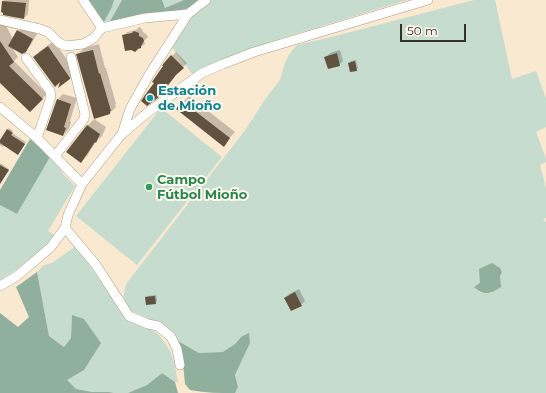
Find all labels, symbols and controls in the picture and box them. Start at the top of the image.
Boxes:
scale bar [402,16,468,42]
text: 50 m [407,23,438,38]
place label: Estación de Mioño [158,83,221,114]
marker: Estación de Mioño [145,93,155,103]
place label: Campo Fútbol Mioño [157,172,247,203]
marker: Campo Fútbol Mioño [144,182,154,192]

